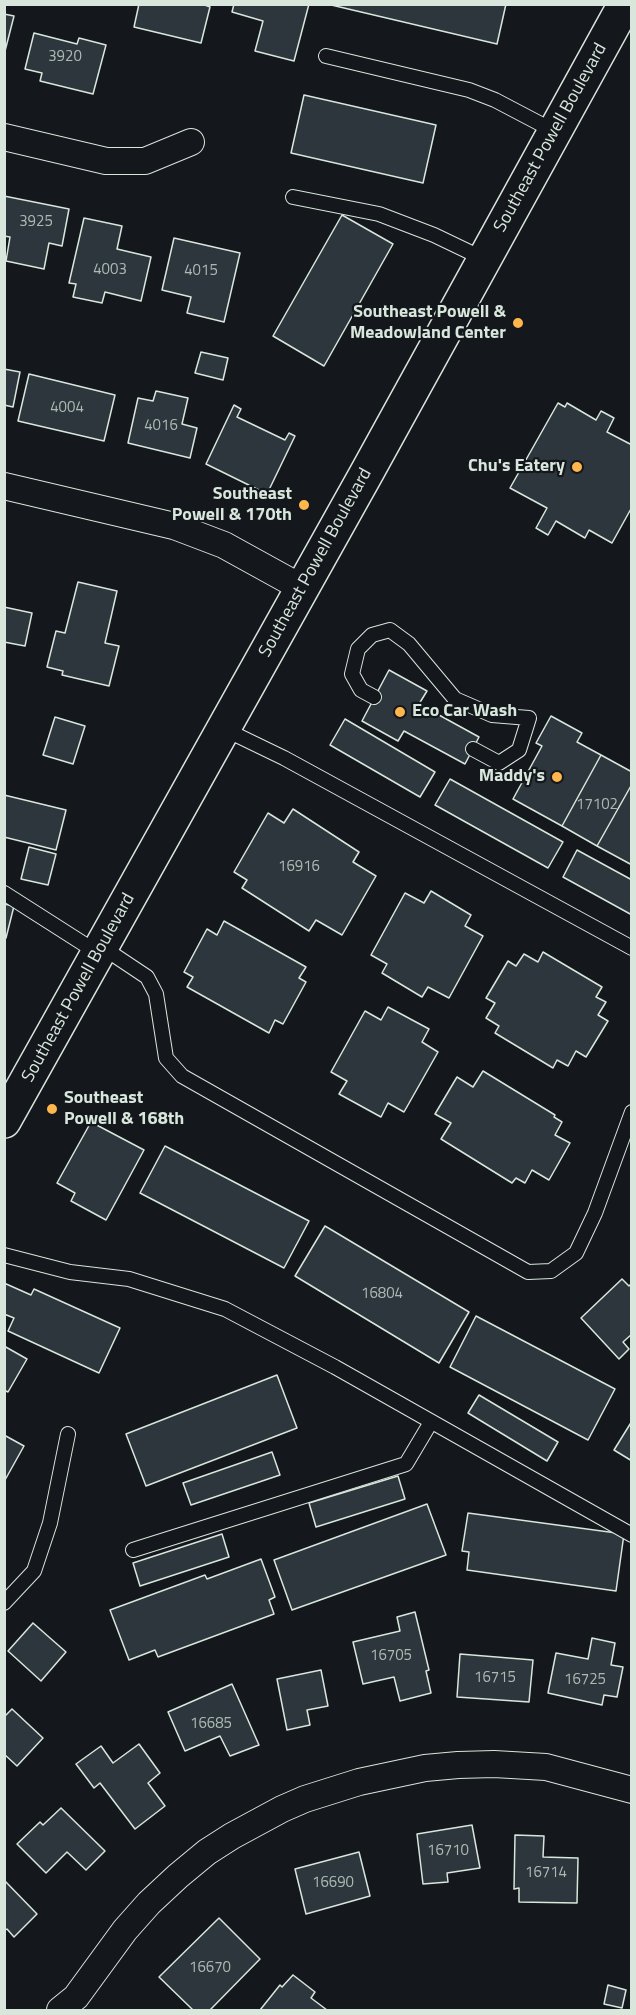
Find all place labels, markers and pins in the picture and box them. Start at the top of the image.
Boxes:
place label: Southeast Powell & Meadowland Center [350,302,506,344]
marker: Southeast Powell & Meadowland Center [511,316,525,330]
place label: Chu's Eatery [468,456,565,478]
marker: Chu's Eatery [570,460,584,474]
place label: Southeast Powell & 170th [172,484,292,526]
marker: Southeast Powell & 170th [297,498,311,512]
place label: Eco Car Wash [412,701,517,723]
marker: Eco Car Wash [393,705,407,719]
place label: Maddy's [479,766,545,788]
marker: Maddy's [550,770,564,784]
place label: Southeast Powell & 168th [64,1088,184,1130]
marker: Southeast Powell & 168th [45,1102,59,1116]

